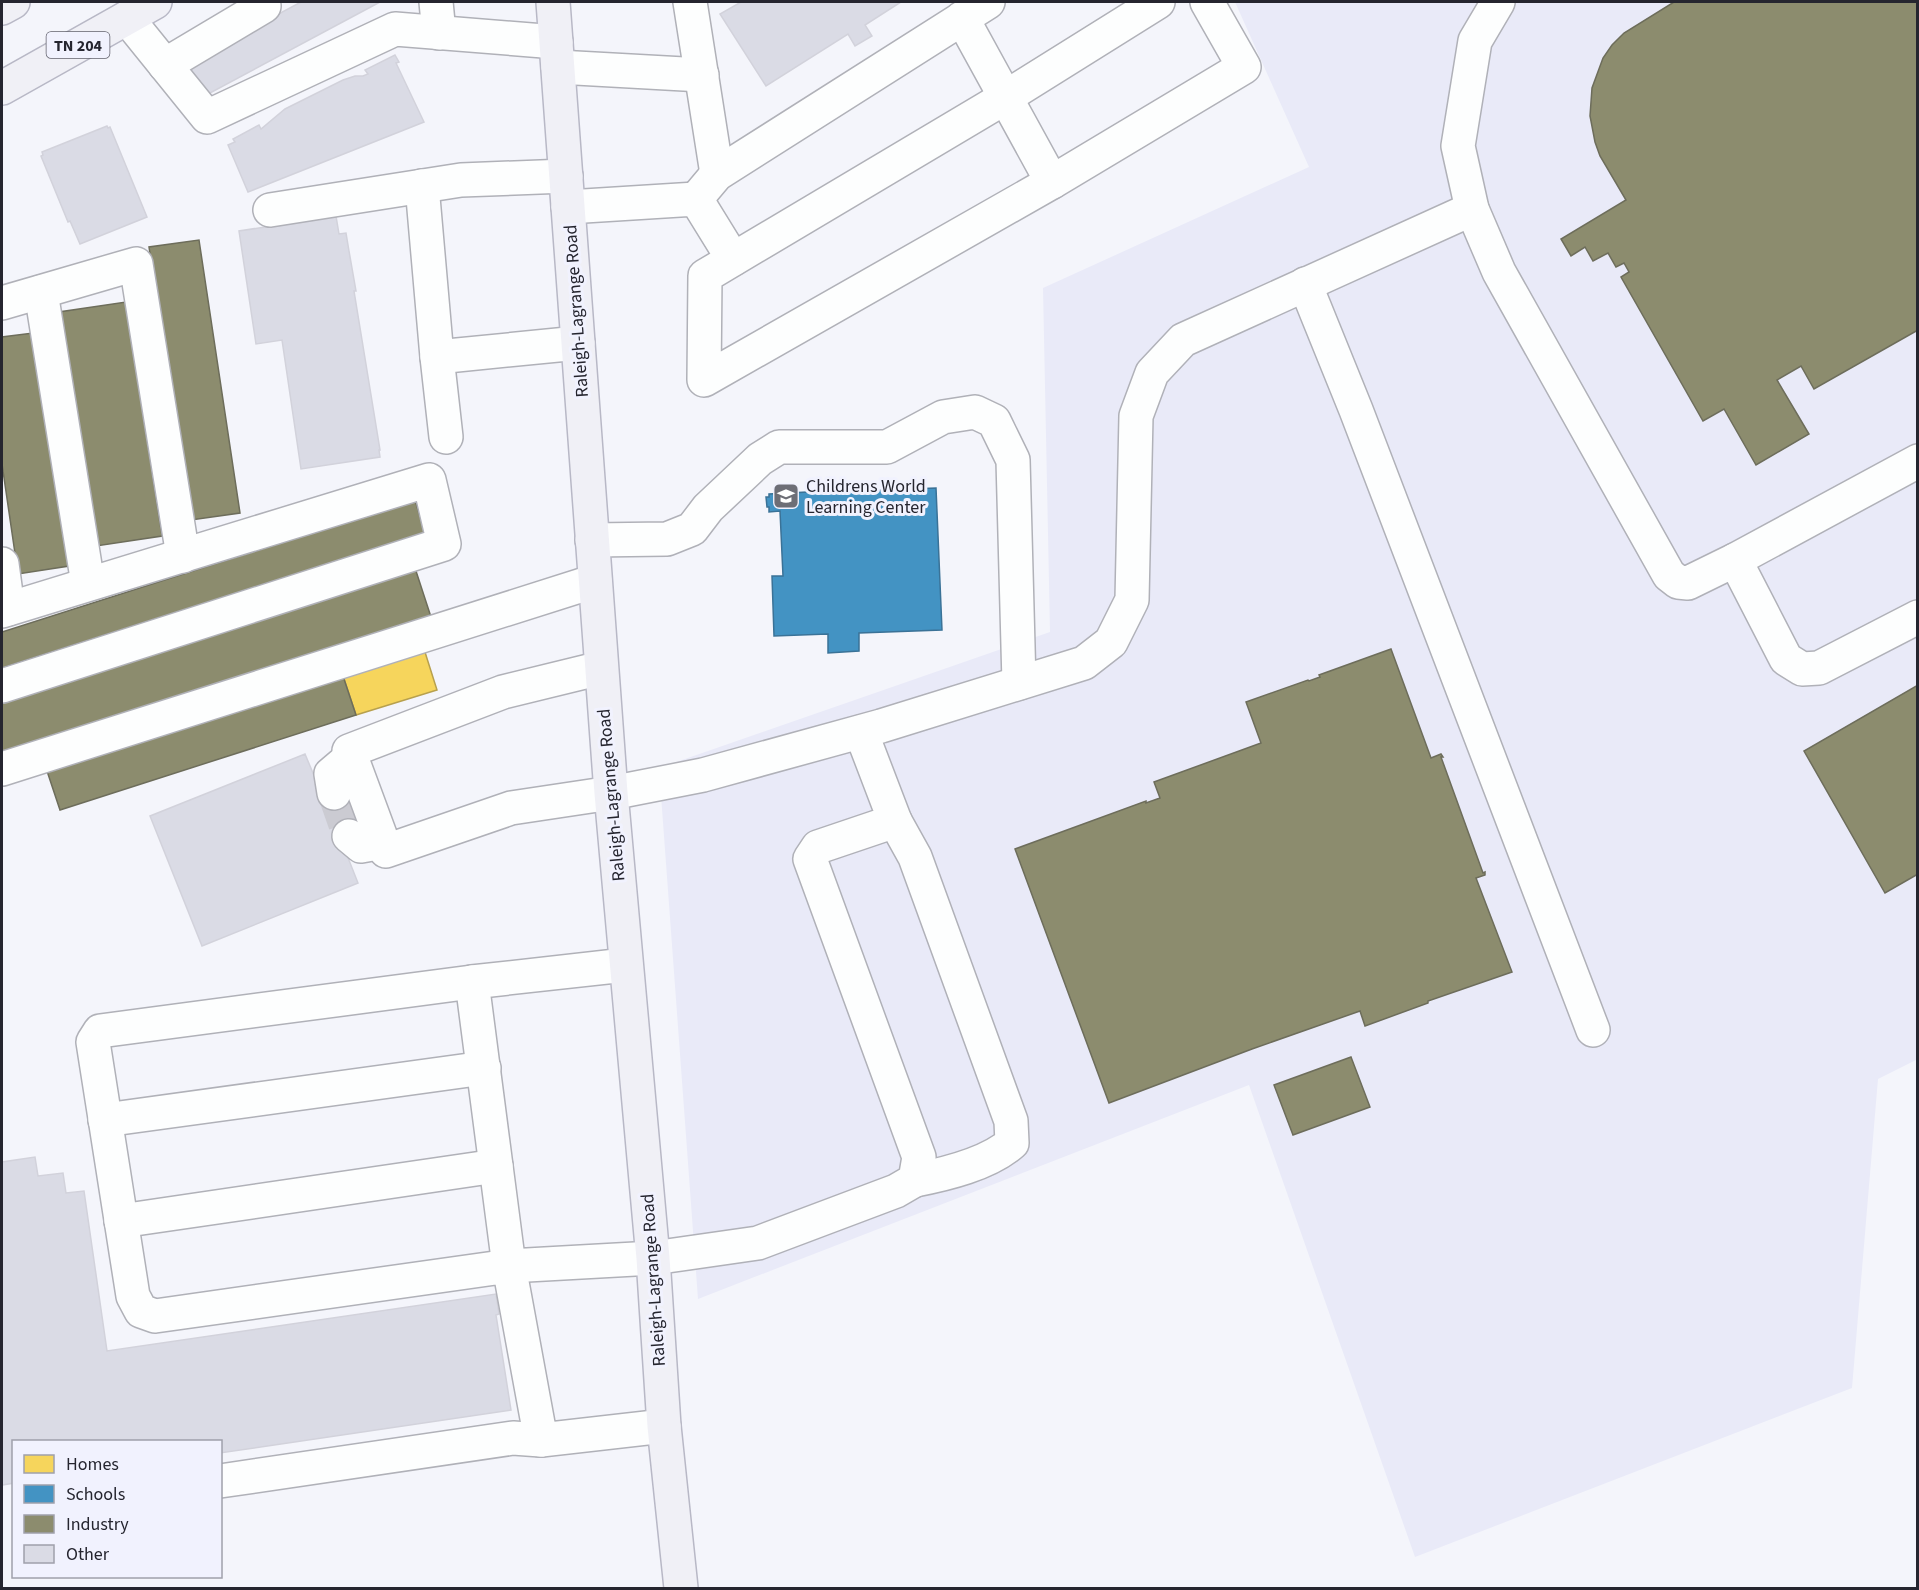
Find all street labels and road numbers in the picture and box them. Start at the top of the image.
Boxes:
road number: TN 204 [46,32,110,58]
street label: Raleigh-Lagrange Road [558,224,595,398]
street label: Raleigh-Lagrange Road [591,708,632,882]
street label: Raleigh-Lagrange Road [635,1193,672,1367]

